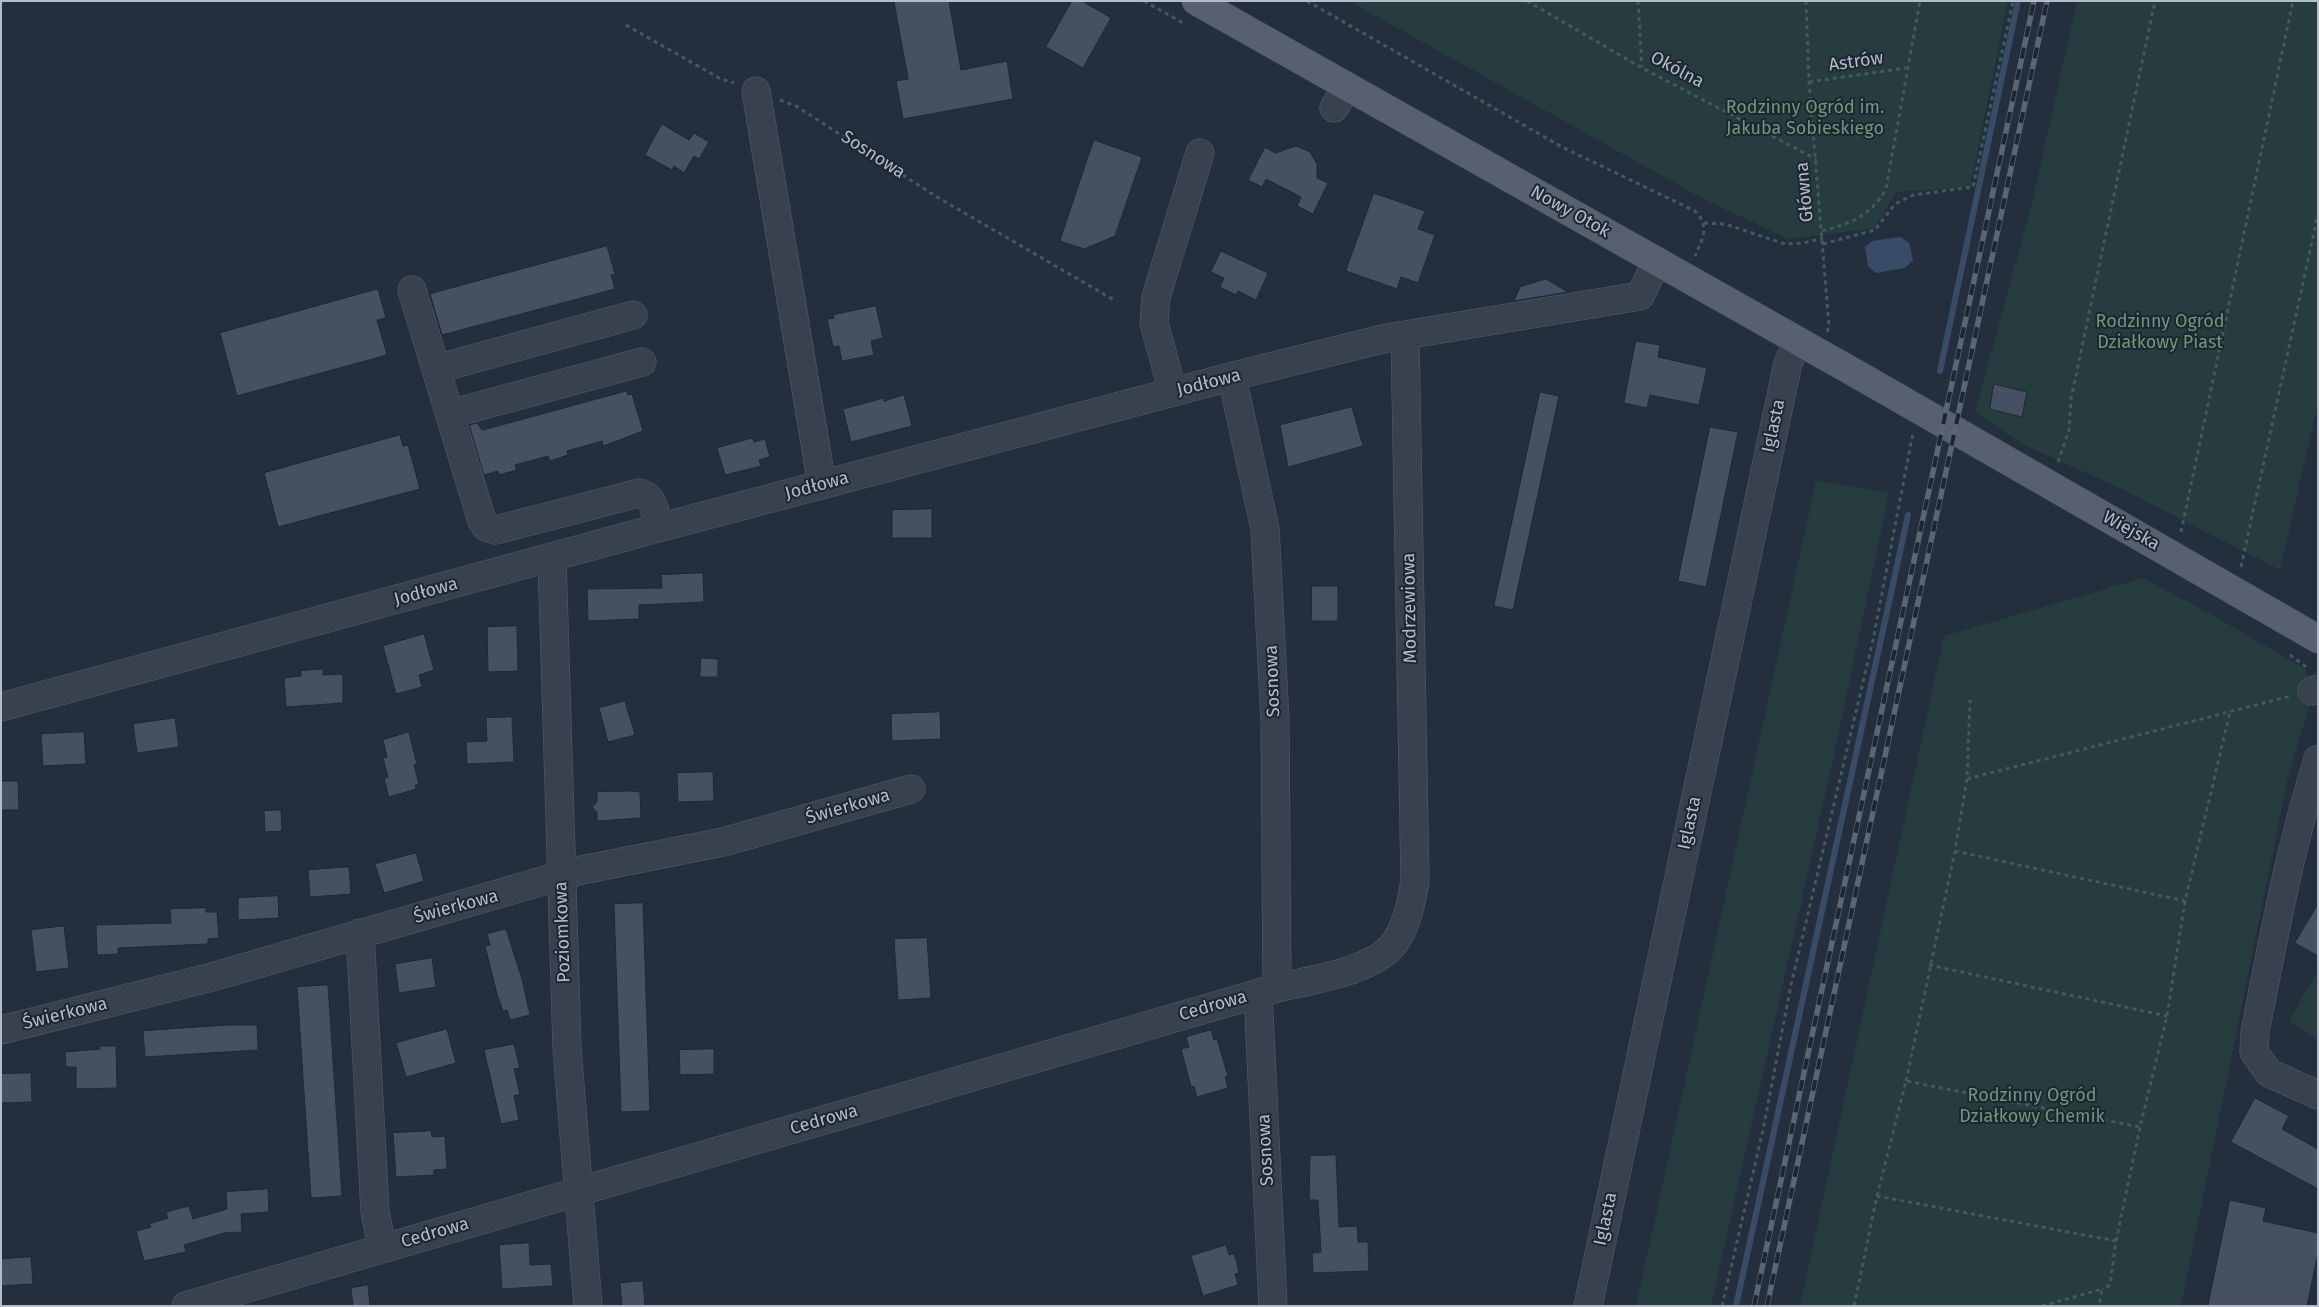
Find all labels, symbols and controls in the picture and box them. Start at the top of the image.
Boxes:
street label: Okólna [1646,47,1708,93]
street label: Astrów [1827,47,1885,77]
park label: Rodzinny Ogród im. Jakuba Sobieskiego [1726,97,1884,140]
street label: Sosnowa [837,126,909,184]
street label: Główna [1792,161,1818,223]
street label: Nowy Otok [1526,181,1614,243]
park label: Rodzinny Ogród Działkowy Piast [2096,311,2224,354]
street label: Jodłowa [1175,365,1243,401]
street label: Iglasta [1758,397,1790,455]
street label: Jodłowa [783,467,851,505]
street label: Wiejska [2099,507,2163,555]
street label: Modrzewiowa [1398,553,1422,663]
street label: Jodłowa [392,573,460,611]
street label: Sosnowa [1261,645,1285,717]
street label: Świerkowa [803,785,893,829]
street label: Iglasta [1674,794,1706,852]
street label: Poziomkowa [550,881,576,983]
street label: Świerkowa [411,885,501,929]
street label: Cedrowa [1177,986,1249,1026]
street label: Świerkowa [20,993,110,1035]
park label: Rodzinny Ogród Działkowy Chemik [1959,1085,2105,1128]
street label: Cedrowa [788,1100,860,1140]
street label: Sosnowa [1253,1113,1279,1187]
street label: Iglasta [1590,1190,1622,1248]
street label: Cedrowa [399,1213,471,1253]

